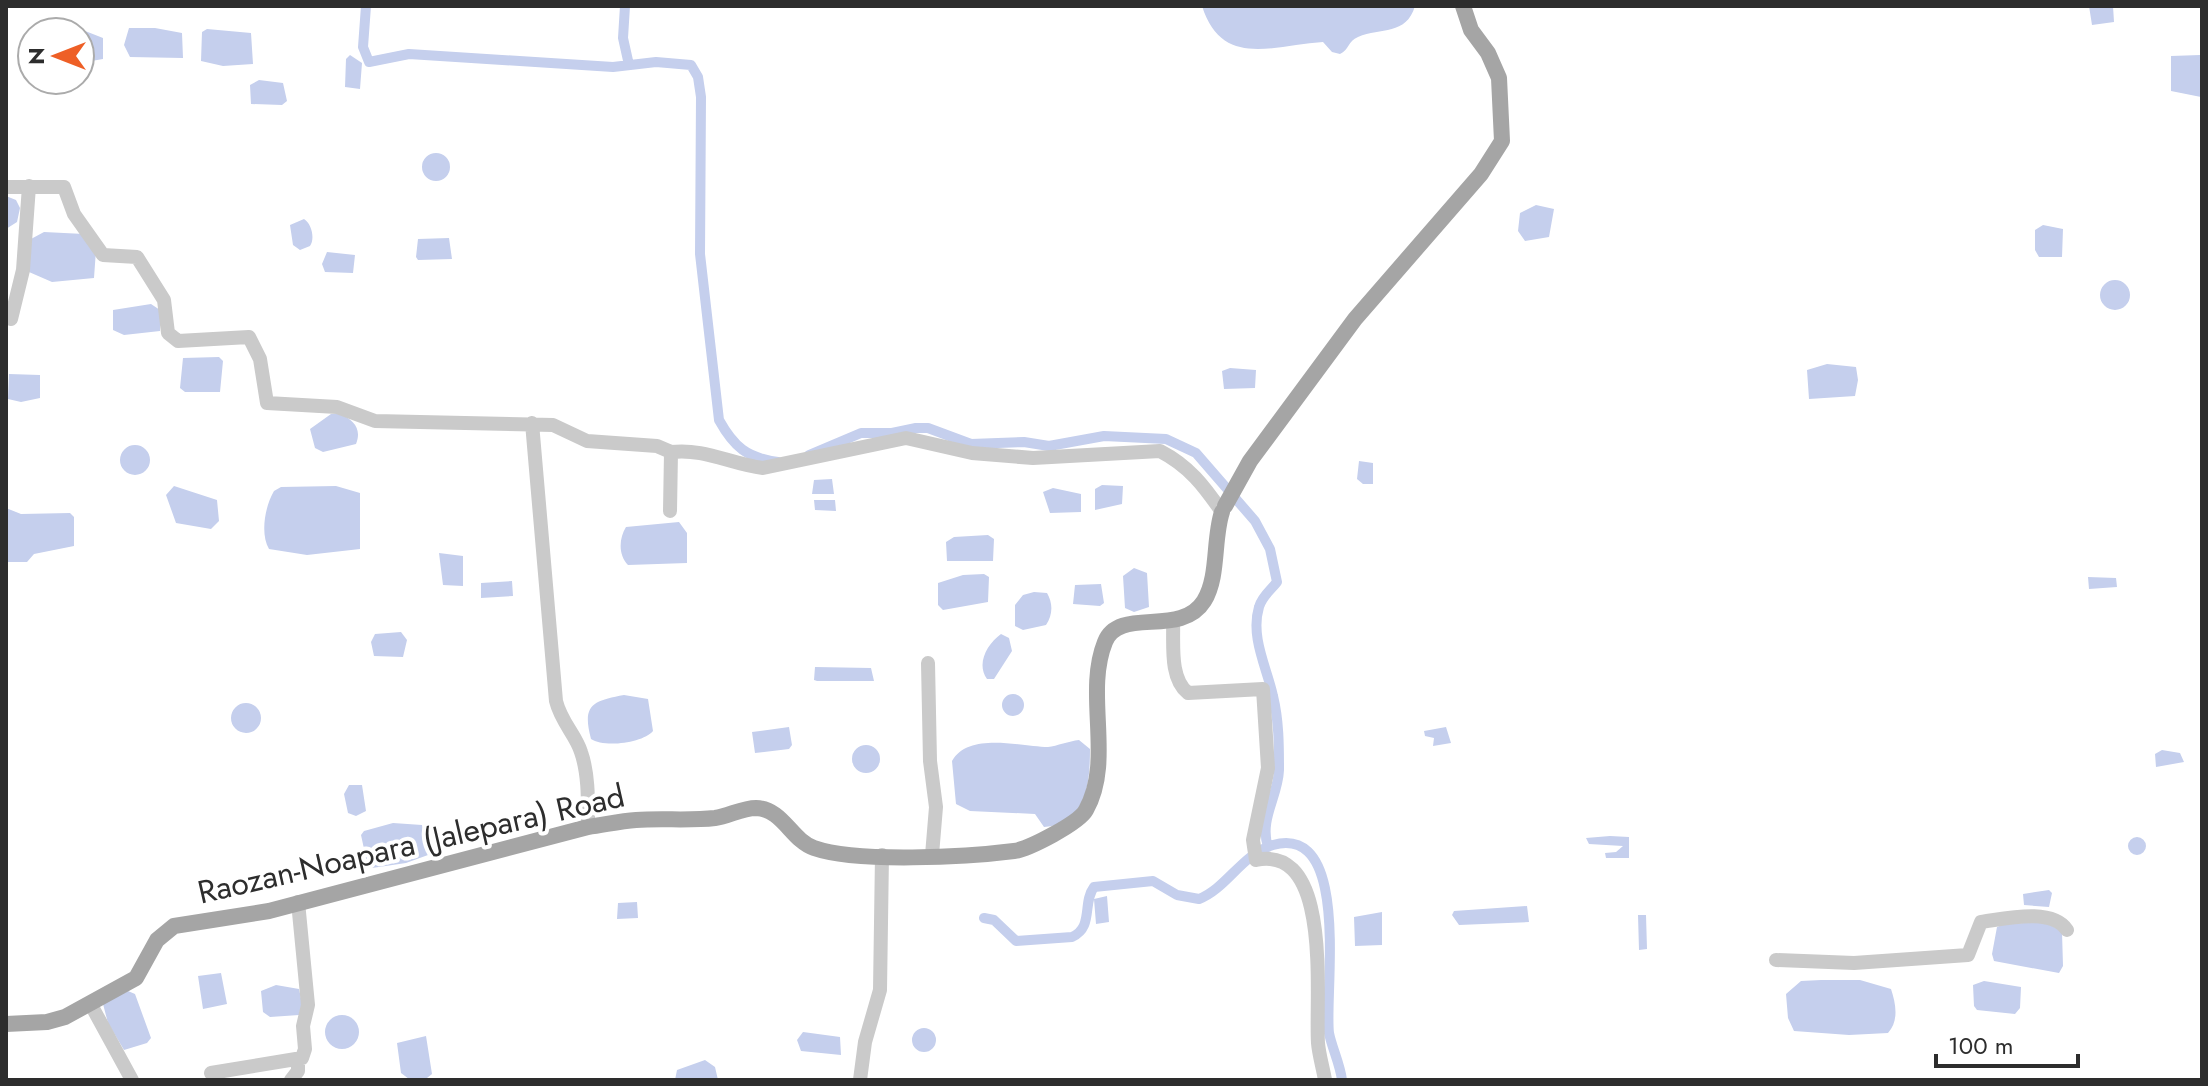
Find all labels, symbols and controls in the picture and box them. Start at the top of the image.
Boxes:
north arrow [16,16,96,96]
text: N [20,47,52,65]
street label: Raozan-Noapara (Jalepara) Road [193,772,629,916]
scale bar [1936,1018,2078,1068]
text: 100 m [1948,1028,2014,1063]

